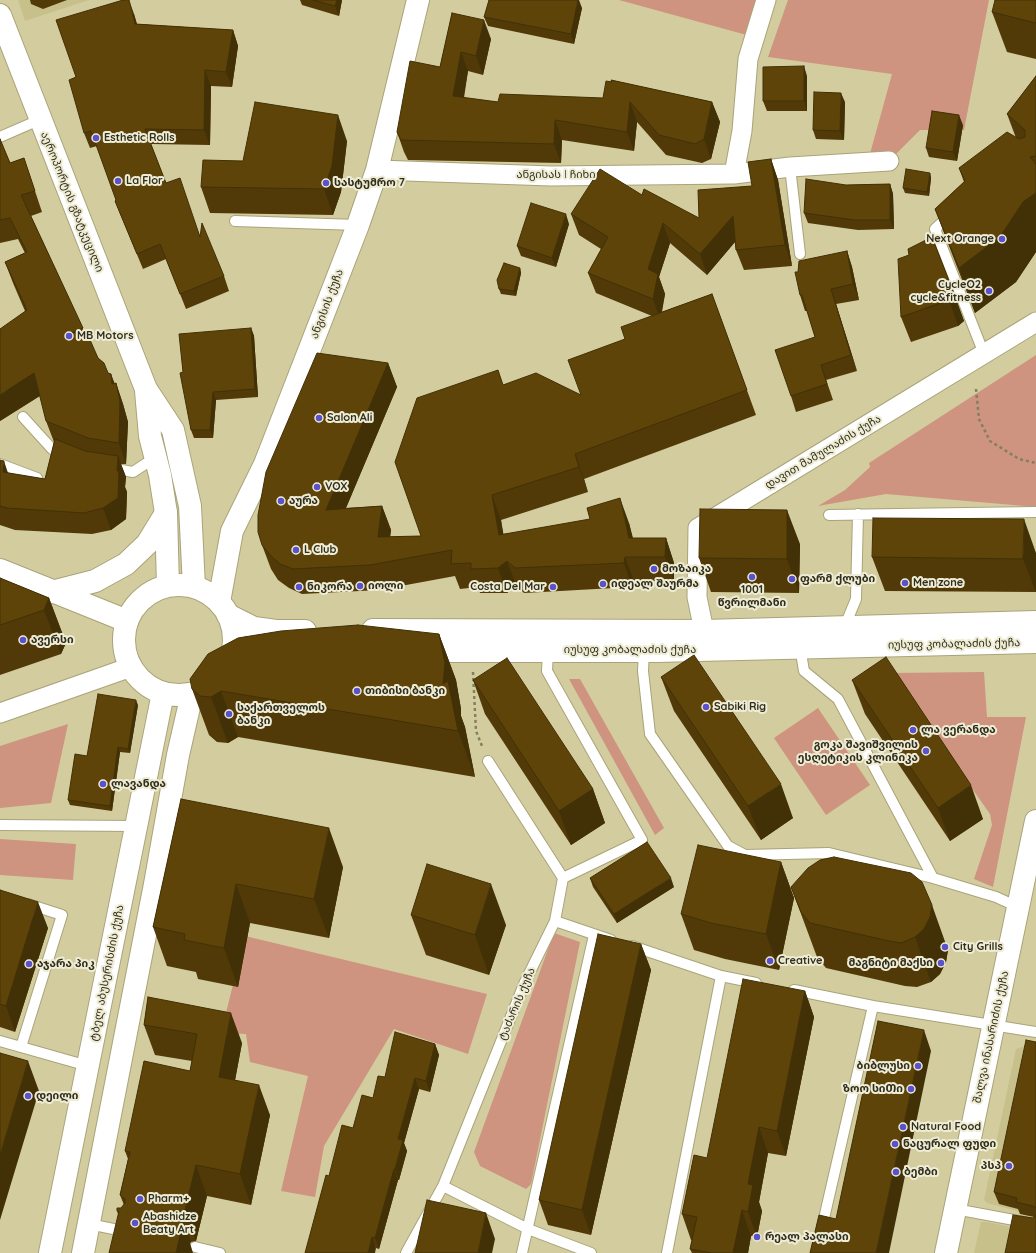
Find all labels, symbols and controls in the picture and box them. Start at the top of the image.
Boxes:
street label: აეროპორტის გზატკეცილი [38,130,106,274]
place label: Esthetic Rolls [104,131,175,145]
marker: Esthetic Rolls [91,133,101,143]
street label: ანგისას I ჩიხი [516,168,596,182]
place label: La Flor [126,174,163,188]
marker: La Flor [113,176,123,186]
place label: სასტუმრო 7 [334,176,405,190]
marker: სასტუმრო 7 [321,178,331,188]
place label: Next Orange [926,232,994,246]
marker: Next Orange [997,234,1007,244]
street label: ანგისის ქუჩა [308,267,346,341]
place label: CycleO2 cycle&fitness [910,278,981,304]
marker: CycleO2 cycle&fitness [984,286,994,296]
place label: MB Motors [77,329,134,343]
marker: MB Motors [64,331,74,341]
place label: Salon Ali [327,411,372,425]
street label: დავით მამულაძის ქუჩა [763,412,883,492]
marker: Salon Ali [314,413,324,423]
place label: VOX [325,480,348,494]
marker: VOX [312,482,322,492]
place label: აურა [289,494,318,508]
marker: აურა [276,496,286,506]
place label: L Club [304,543,336,557]
marker: L Club [291,545,301,555]
place label: მოზაიკა [662,562,711,576]
marker: მოზაიკა [649,564,659,574]
marker: 1001 წვრილმანი [747,572,757,582]
place label: ფარმ ქლუბი [800,572,875,586]
marker: ფარმ ქლუბი [787,574,797,584]
place label: Men zone [913,576,963,590]
place label: იდეალ შაურმა [611,577,699,591]
marker: Men zone [900,578,910,588]
place label: იოლი [368,579,403,593]
marker: იდეალ შაურმა [598,579,608,589]
place label: ნიკორა [307,580,352,594]
place label: Costa Del Mar [470,580,545,594]
marker: იოლი [355,581,365,591]
marker: ნიკორა [294,582,304,592]
marker: Costa Del Mar [548,582,558,592]
place label: 1001 წვრილმანი [718,583,786,609]
place label: ავერსი [31,633,74,647]
marker: ავერსი [18,635,28,645]
street label: იუსუფ კობალაძის ქუჩა [888,636,1020,652]
street label: იუსუფ კობალაძის ქუჩა [564,643,696,657]
place label: თიბისი ბანკი [365,684,445,698]
marker: თიბისი ბანკი [352,686,362,696]
place label: Sabiki Rig [714,700,766,714]
place label: საქართველოს ბანკი [237,701,325,727]
marker: Sabiki Rig [701,702,711,712]
marker: საქართველოს ბანკი [224,709,234,719]
place label: ლა ვერანდა [921,723,996,737]
marker: ლა ვერანდა [908,725,918,735]
place label: გოკა შავიშვილის ესღეტიკის კლინიკა [798,738,918,764]
marker: გოკა შავიშვილის ესღეტიკის კლინიკა [921,746,931,756]
place label: ლავანდა [111,777,166,791]
marker: ლავანდა [98,779,108,789]
street label: ტბელ აბუსერისძის ქუჩა [87,904,127,1042]
place label: City Grills [953,940,1003,954]
marker: City Grills [940,942,950,952]
place label: Creative [778,954,823,968]
marker: Creative [765,956,775,966]
place label: მაგნიტი მაქსი [848,956,933,970]
place label: აჯარა პიკ [37,957,95,971]
marker: მაგნიტი მაქსი [936,958,946,968]
marker: აჯარა პიკ [24,959,34,969]
street label: ტაძარის ქუჩა [496,966,538,1042]
street label: შალვა ინასარიძის ქუჩა [971,970,1011,1104]
place label: ბიბლუსი [857,1059,910,1073]
marker: ბიბლუსი [913,1061,923,1071]
place label: ზოო სიᲗი [843,1082,903,1096]
marker: ზოო სიᲗი [906,1084,916,1094]
place label: დეილი [36,1089,79,1103]
marker: დეილი [23,1091,33,1101]
place label: Natural Food [911,1120,981,1134]
marker: Natural Food [898,1122,908,1132]
place label: ნაცურალ ფუდი [903,1137,996,1151]
marker: ნაცურალ ფუდი [890,1139,900,1149]
place label: პსპ [981,1159,1001,1173]
marker: პსპ [1004,1161,1014,1171]
place label: ბემბი [904,1165,938,1179]
marker: ბემბი [891,1167,901,1177]
place label: Pharm+ [148,1192,189,1206]
marker: Pharm+ [135,1194,145,1204]
place label: Abashidze Beaty Art [143,1210,197,1236]
marker: Abashidze Beaty Art [130,1218,140,1228]
place label: რეალ პალასი [765,1230,849,1244]
marker: რეალ პალასი [752,1232,762,1242]

